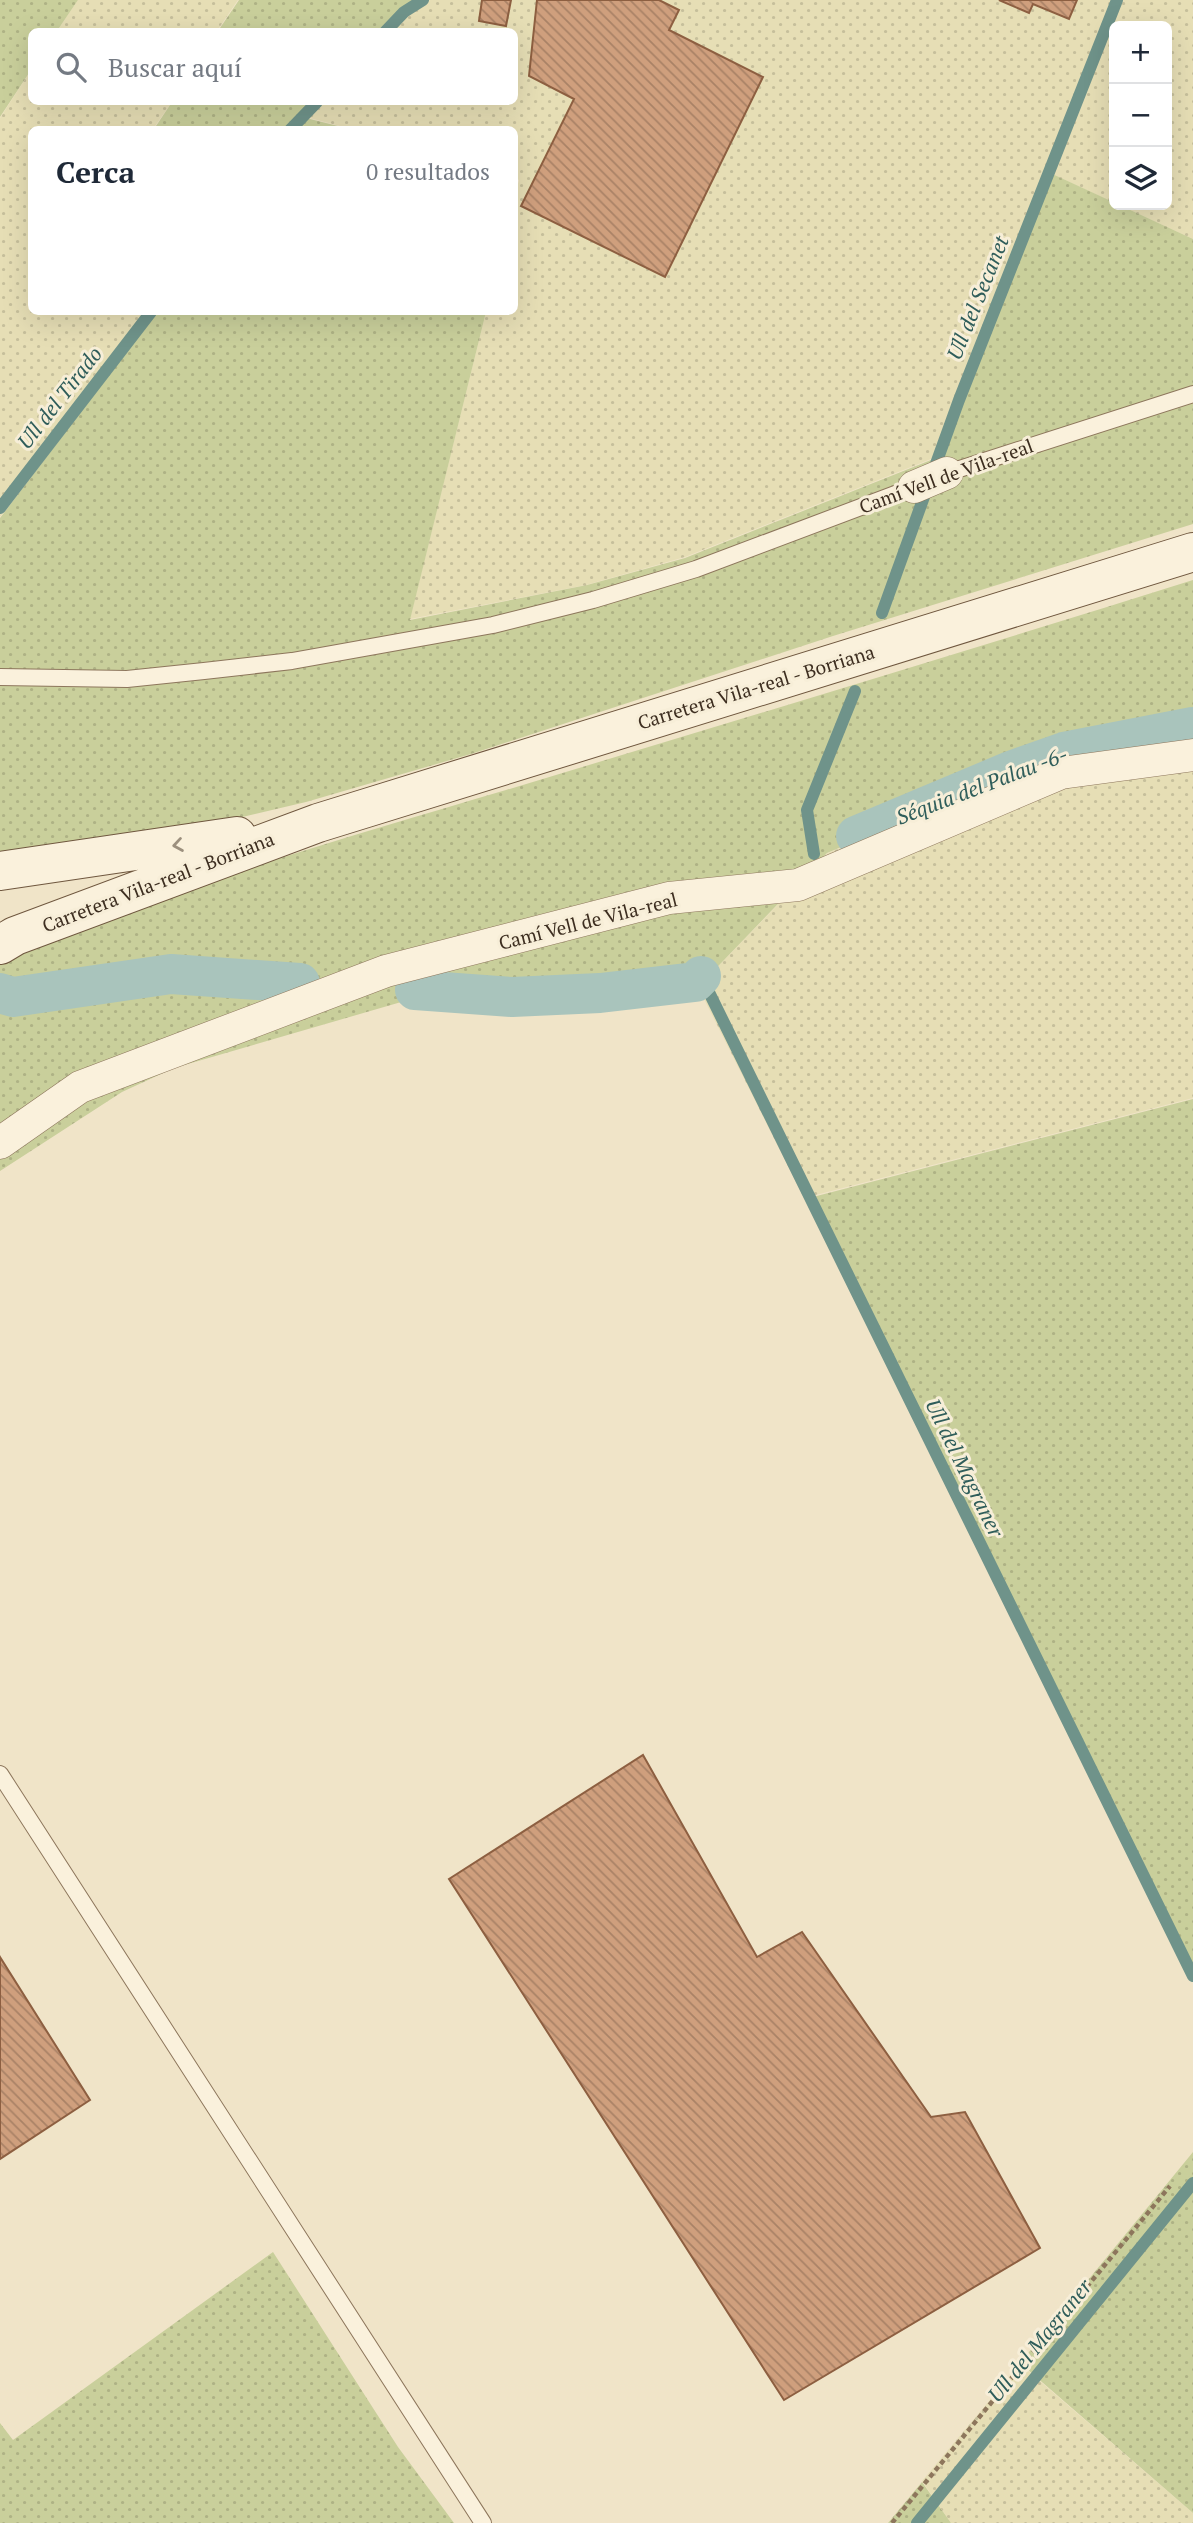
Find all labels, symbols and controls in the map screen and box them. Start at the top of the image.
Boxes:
map controls [1109,21,1172,210]
button: + [1109,21,1172,84]
search box [28,28,518,105]
icon: search [52,48,90,86]
text: Buscar aquí [108,50,242,84]
button: − [1109,84,1172,147]
button: layers [1109,147,1172,210]
text: Cerca [56,152,135,192]
text: 0 resultados [366,156,490,187]
water label: Ull del Secanet [939,231,1015,364]
water label: Ull del Tirado [10,340,108,454]
street label: Camí Vell de Vila-real [855,432,1036,519]
street label: Carretera Vila-real - Borriana [634,638,878,735]
water label: Séquia del Palau -6- [892,739,1071,831]
street label: Carretera Vila-real - Borriana [38,826,278,937]
one-way arrow [172,837,184,852]
street label: Camí Vell de Vila-real [496,886,680,955]
water label: Ull del Magraner [919,1394,1011,1542]
water label: Ull del Magraner [981,2272,1098,2408]

